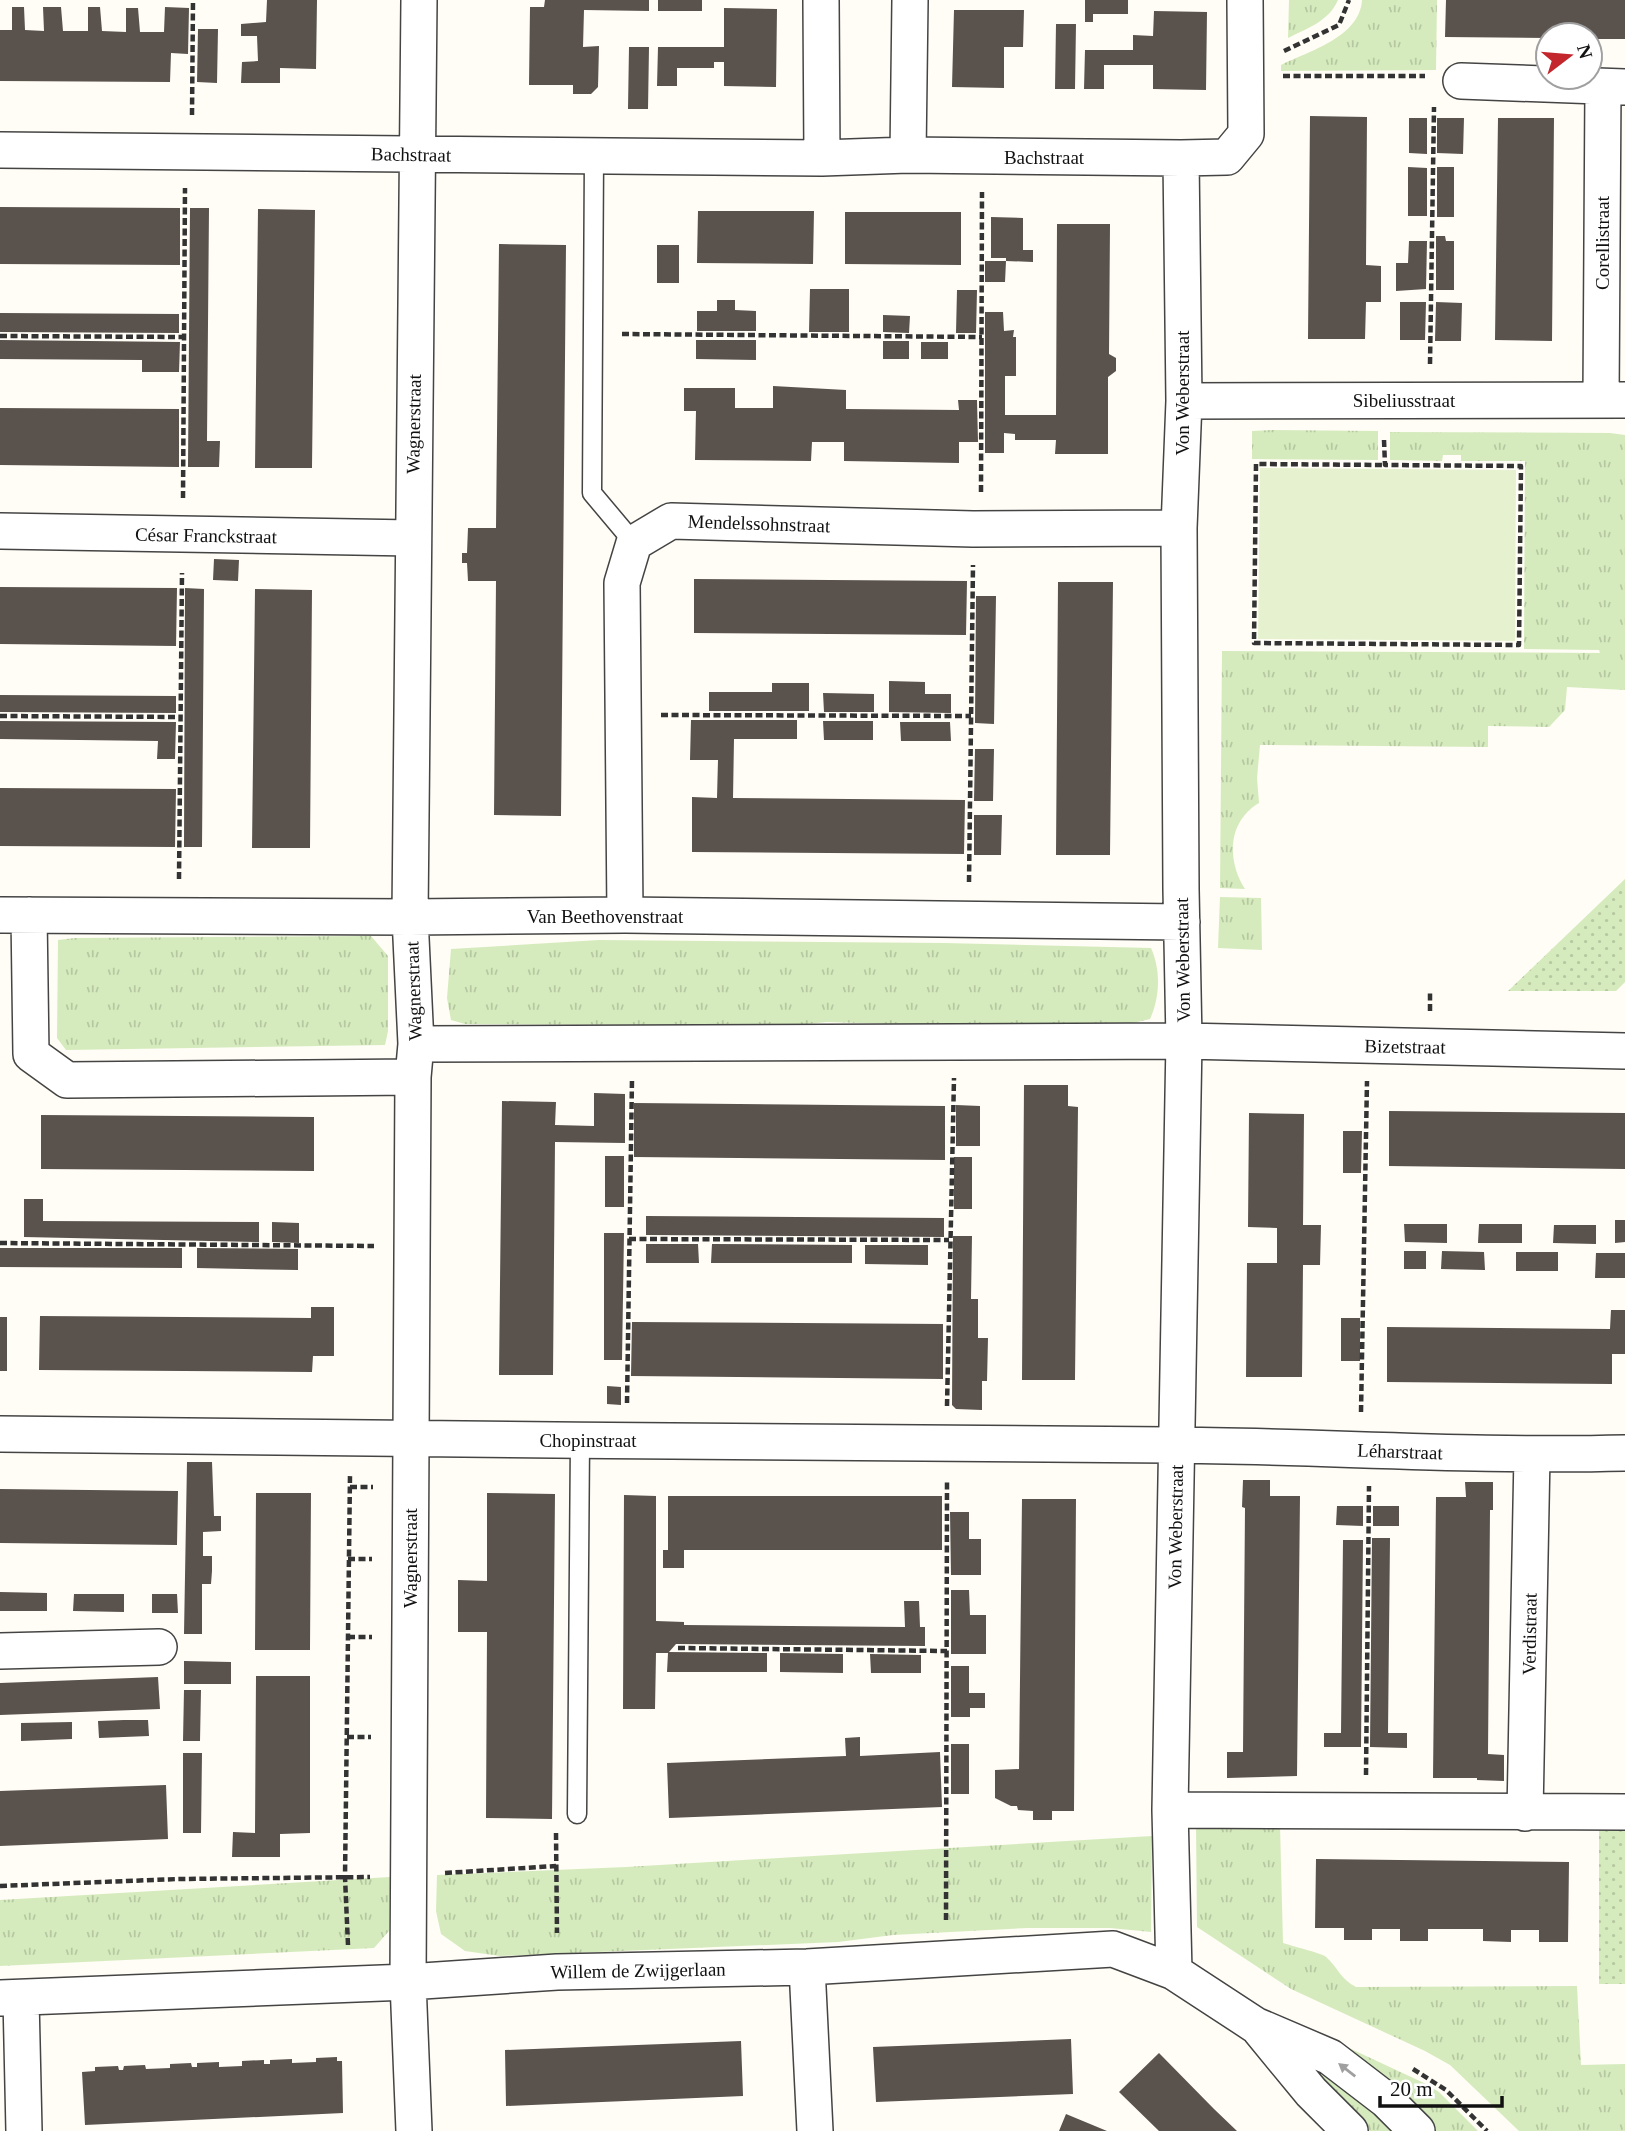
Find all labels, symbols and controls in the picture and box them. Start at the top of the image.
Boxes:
north arrow [1534,21,1604,91]
text: N [1573,42,1597,61]
street label: Bachstraat [371,143,452,166]
street label: Bachstraat [1004,147,1085,168]
street label: Corellistraat [1592,195,1613,290]
street label: Von Weberstraat [1172,330,1193,455]
street label: Wagnerstraat [402,373,425,474]
street label: Sibeliusstraat [1353,390,1456,411]
street label: Mendelssohnstraat [687,511,831,537]
street label: César Franckstraat [135,524,278,547]
street label: Von Weberstraat [1171,897,1194,1023]
street label: Van Beethovenstraat [527,906,684,927]
street label: Wagnerstraat [401,940,426,1041]
street label: Bizetstraat [1364,1035,1447,1058]
street label: Chopinstraat [539,1430,637,1451]
street label: Léharstraat [1357,1440,1444,1464]
street label: Von Weberstraat [1164,1464,1187,1590]
street label: Wagnerstraat [400,1507,421,1608]
street label: Verdistraat [1518,1592,1541,1675]
street label: Willem de Zwijgerlaan [550,1958,726,1983]
one-way arrow [1338,2063,1356,2077]
scale bar [1380,2064,1502,2108]
text: 20 m [1390,2077,1433,2101]

